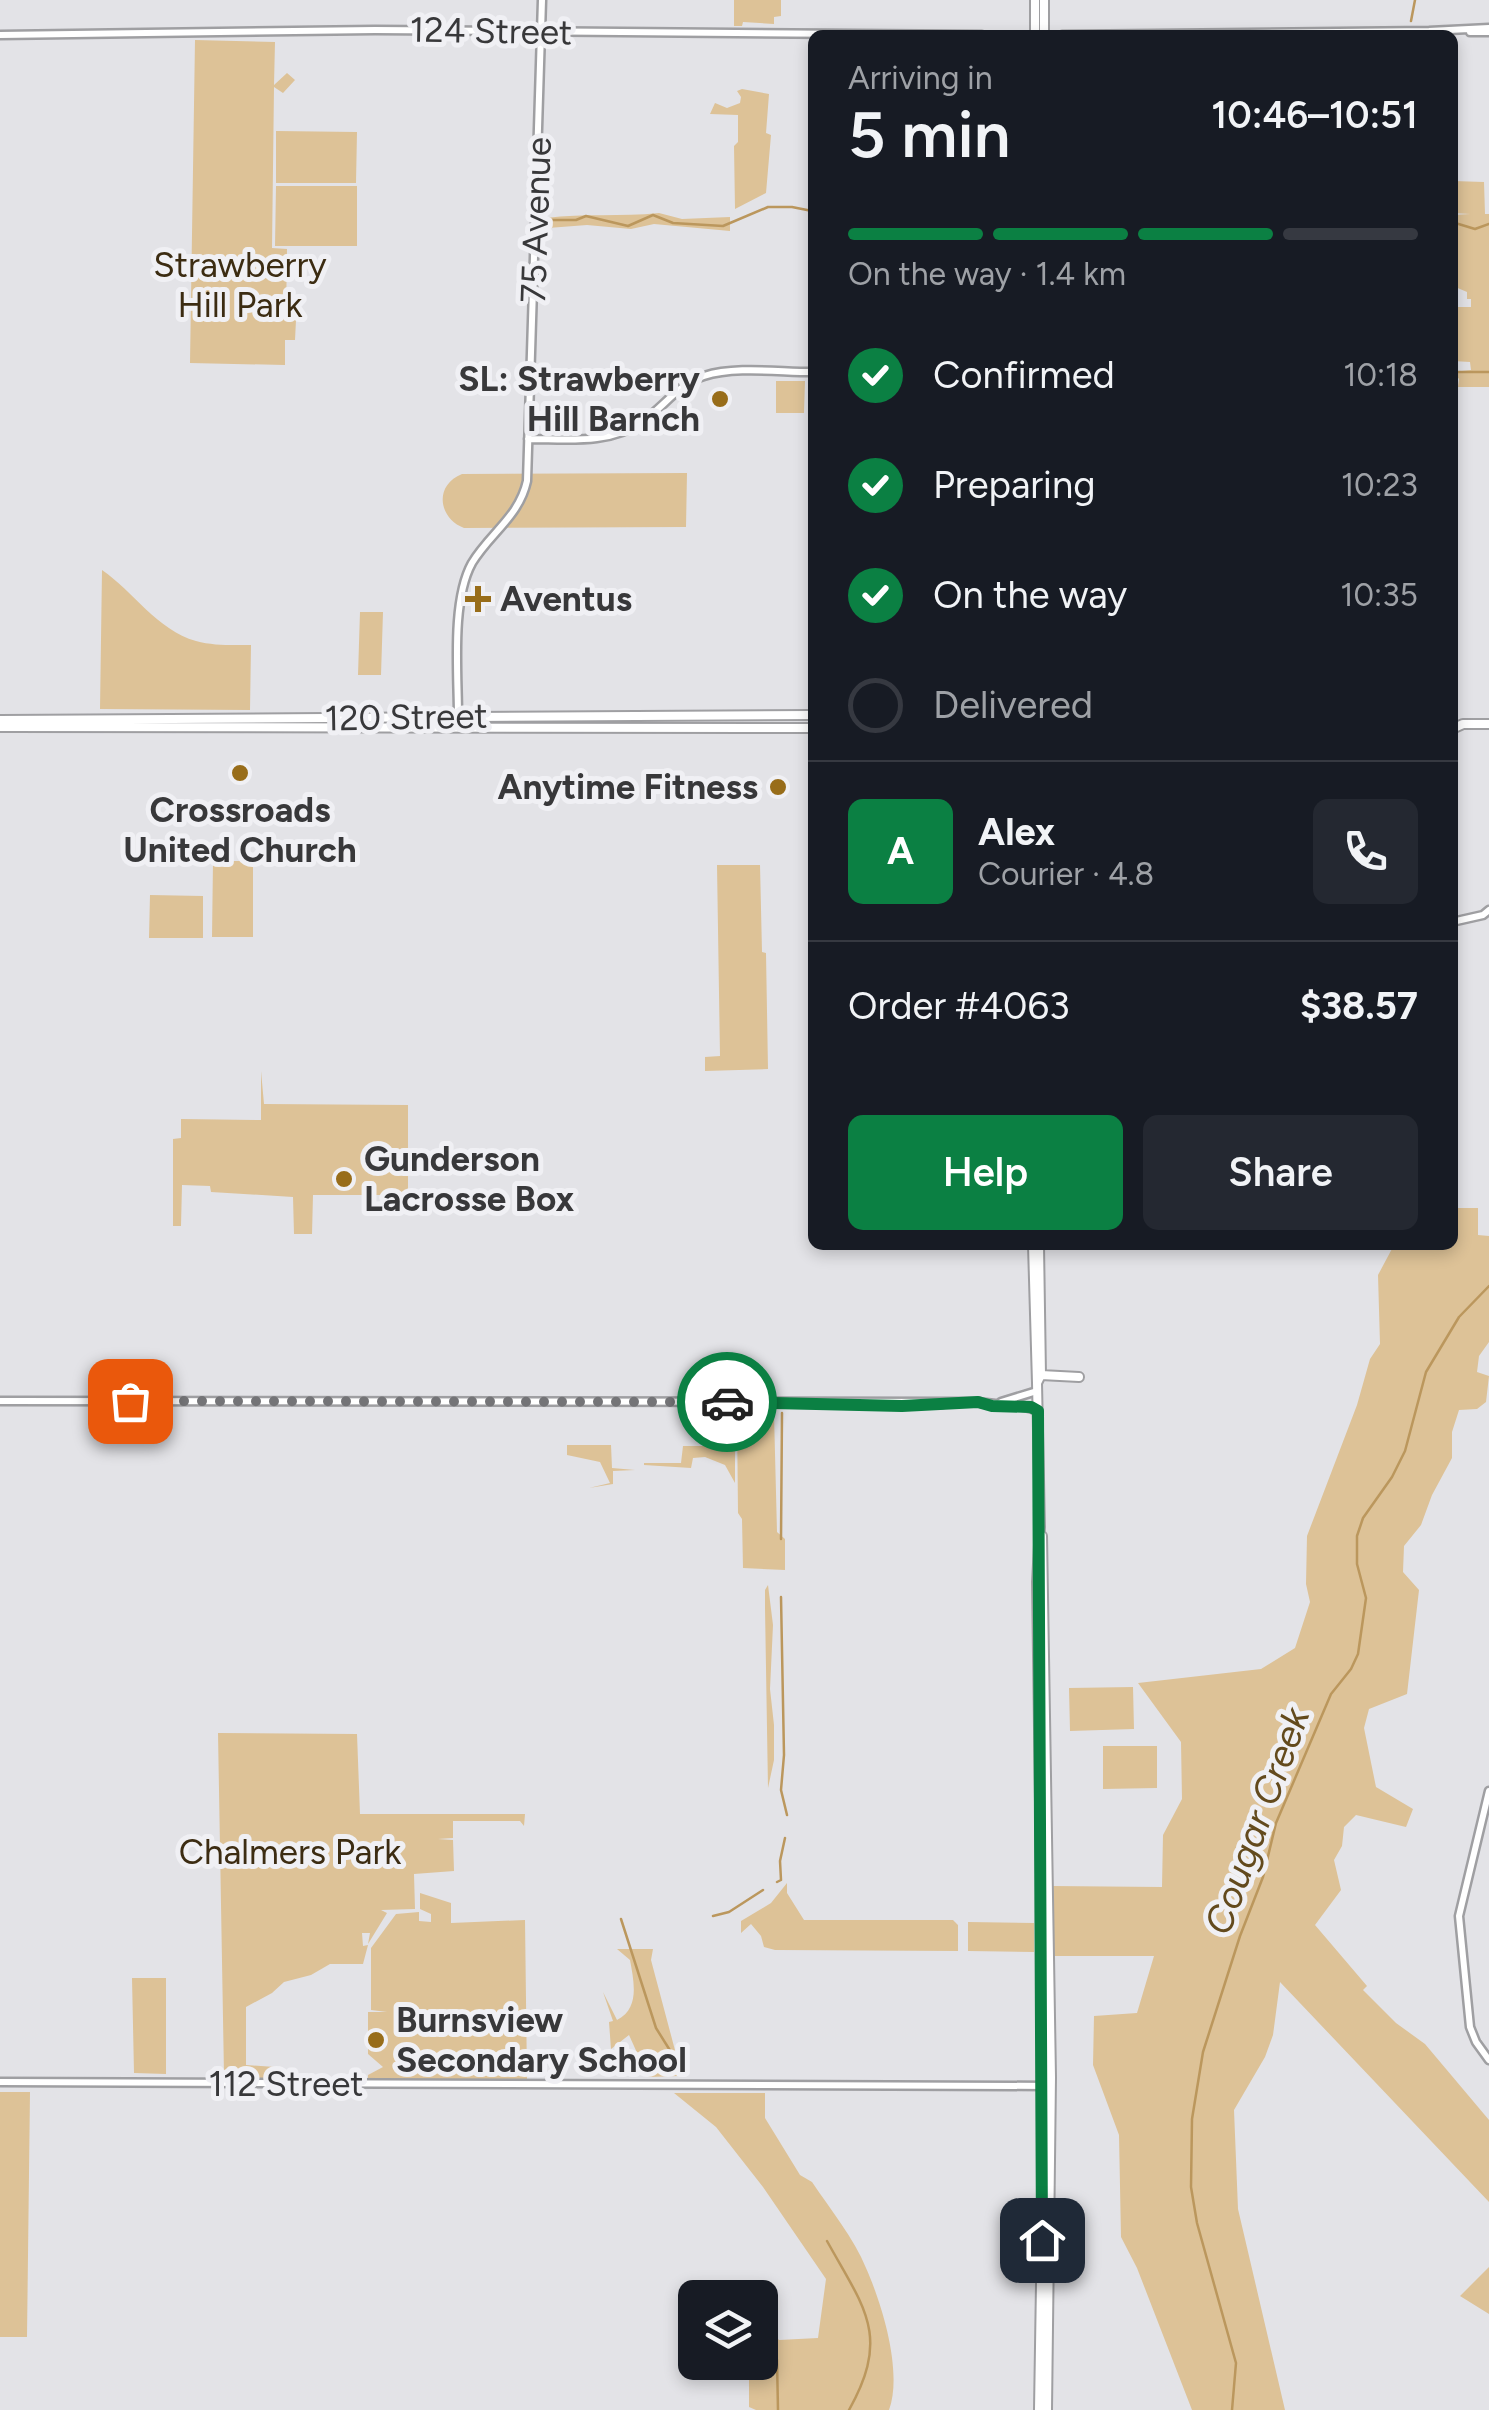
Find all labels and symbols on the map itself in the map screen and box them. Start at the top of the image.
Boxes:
street label: 124 Street [409,9,573,53]
street label: 75 Avenue [512,136,560,304]
park label: Strawberry Hill Park [153,244,327,326]
place label: SL: Strawberry Hill Barnch [458,358,701,440]
marker: SL: Strawberry Hill Barnch [709,388,731,410]
place label: Aventus [500,578,632,620]
marker: Aventus [465,586,491,612]
street label: 120 Street [324,695,488,739]
marker: Crossroads United Church [229,762,251,784]
place label: Anytime Fitness [498,766,758,808]
marker: Anytime Fitness [767,776,789,798]
place label: Crossroads United Church [123,789,357,871]
place label: Gunderson Lacrosse Box [364,1138,575,1220]
marker: Gunderson Lacrosse Box [333,1168,355,1190]
courier [677,1352,777,1452]
pin [88,1359,173,1444]
water label: Cougar Creek [1195,1700,1320,1941]
park label: Chalmers Park [179,1831,401,1873]
place label: Burnsview Secondary School [396,1999,687,2081]
marker: Burnsview Secondary School [365,2029,387,2051]
street label: 112 Street [208,2063,364,2105]
pin [1000,2198,1085,2283]

